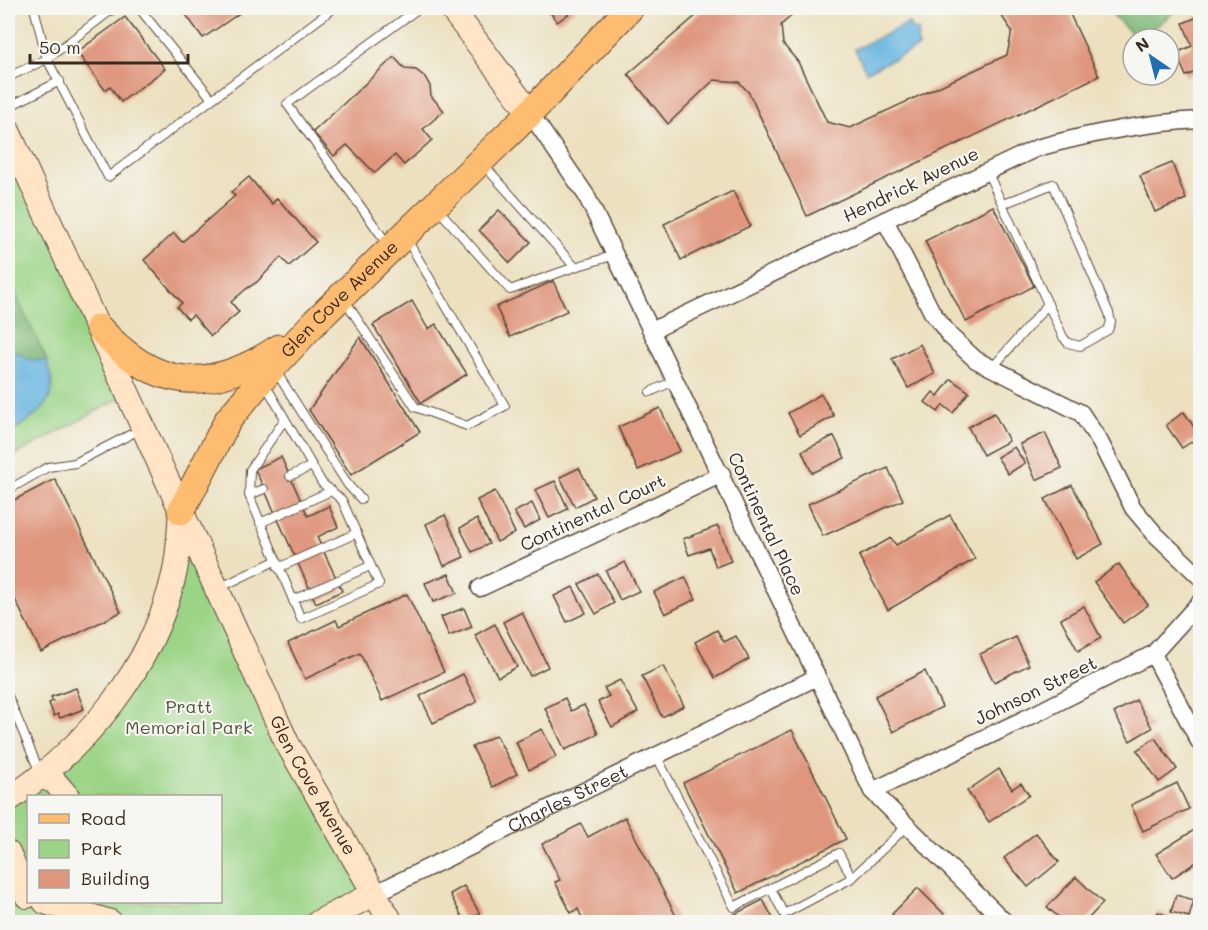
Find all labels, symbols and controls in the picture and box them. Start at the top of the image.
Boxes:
scale bar [30,27,188,65]
north arrow [1121,27,1181,87]
text: N [1131,32,1153,56]
text: 50 m [39,35,81,59]
street label: Hendrick Avenue [839,141,982,227]
street label: Glen Cove Avenue [275,235,403,362]
street label: Continental Place [723,448,811,599]
street label: Continental Court [516,468,669,556]
street label: Johnson Street [970,650,1101,730]
park label: Pratt Memorial Park [125,694,253,739]
street label: Glen Cove Avenue [265,711,363,859]
street label: Charles Street [504,759,632,838]
legend [27,795,222,903]
text: Road [81,806,126,830]
text: Park [81,836,122,860]
text: Building [81,866,149,890]

